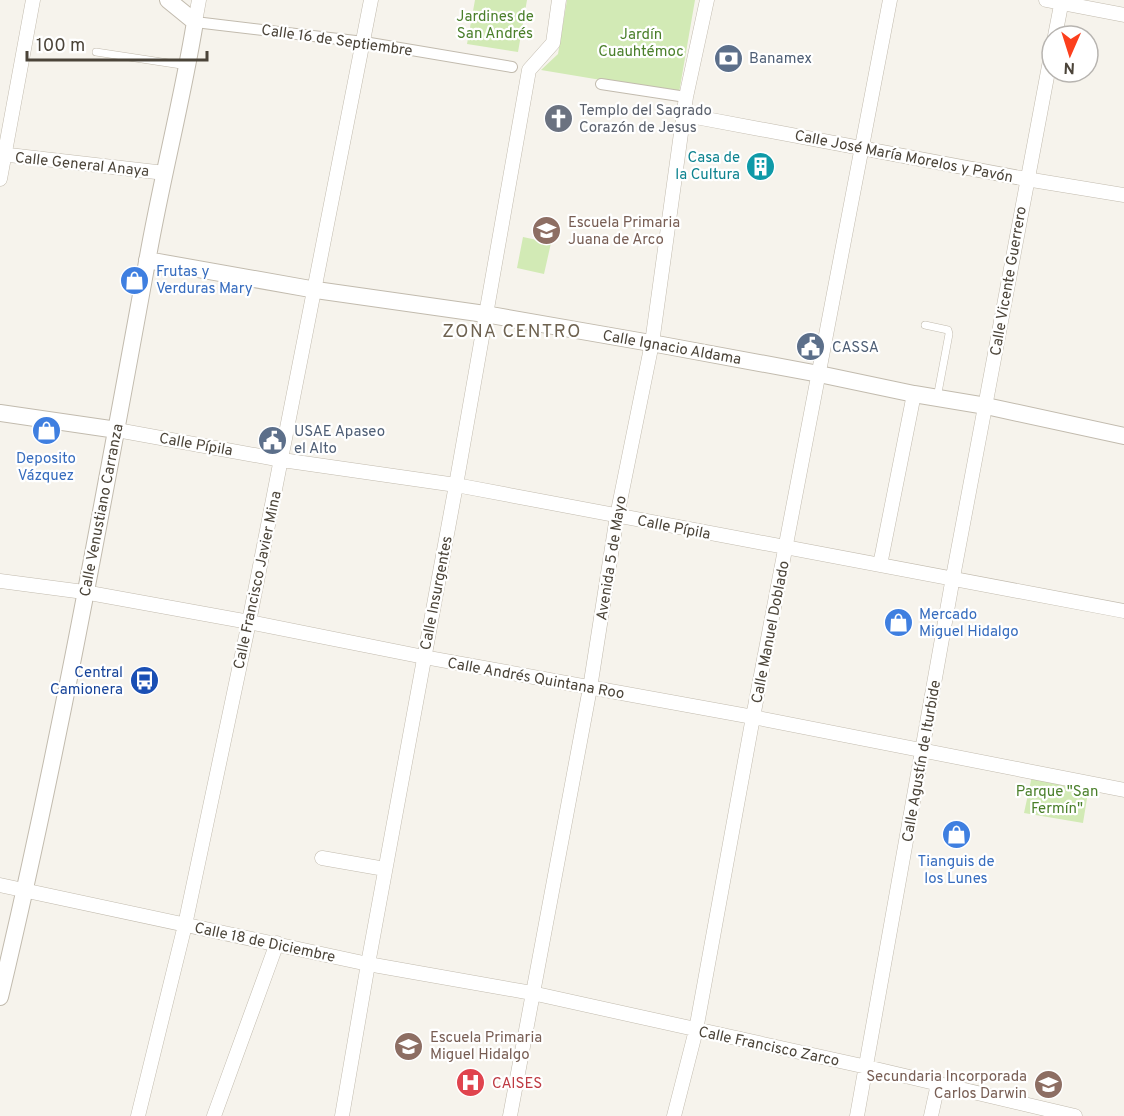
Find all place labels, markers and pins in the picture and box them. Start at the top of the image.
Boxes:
bank icon: Banamex [712,42,744,74]
place label: Banamex [749,50,812,69]
place label: Templo del Sagrado Corazón de Jesus [579,102,712,138]
church icon: Templo del Sagrado Corazón de Jesus [542,103,574,135]
place label: Casa de la Cultura [675,149,740,185]
building icon: Casa de la Cultura [745,150,777,182]
place label: Escuela Primaria Juana de Arco [568,214,680,250]
school or university icon: Escuela Primaria Juana de Arco [531,215,563,247]
place label: Frutas y Verduras Mary [156,263,253,299]
shop icon: Frutas y Verduras Mary [119,264,151,296]
public building icon: CASSA [795,331,827,363]
place label: CASSA [832,339,879,358]
shop icon: Deposito Vázquez [30,415,62,447]
place label: USAE Apaseo el Alto [294,423,385,459]
public building icon: USAE Apaseo el Alto [257,424,289,456]
place label: Deposito Vázquez [16,450,76,486]
place label: Mercado Miguel Hidalgo [919,606,1019,642]
shop icon: Mercado Miguel Hidalgo [882,607,914,639]
place label: Central Camionera [50,664,123,700]
bus stop icon: Central Camionera [128,665,160,697]
shop icon: Tianguis de los Lunes [940,818,972,850]
place label: Tianguis de los Lunes [917,853,995,889]
place label: Escuela Primaria Miguel Hidalgo [430,1029,542,1065]
school or university icon: Escuela Primaria Miguel Hidalgo [393,1030,425,1062]
hospital icon: CAISES [455,1067,487,1099]
place label: Secundaria Incorporada Carlos Darwin [866,1068,1027,1104]
school or university icon: Secundaria Incorporada Carlos Darwin [1032,1069,1064,1101]
place label: CAISES [492,1075,542,1094]

